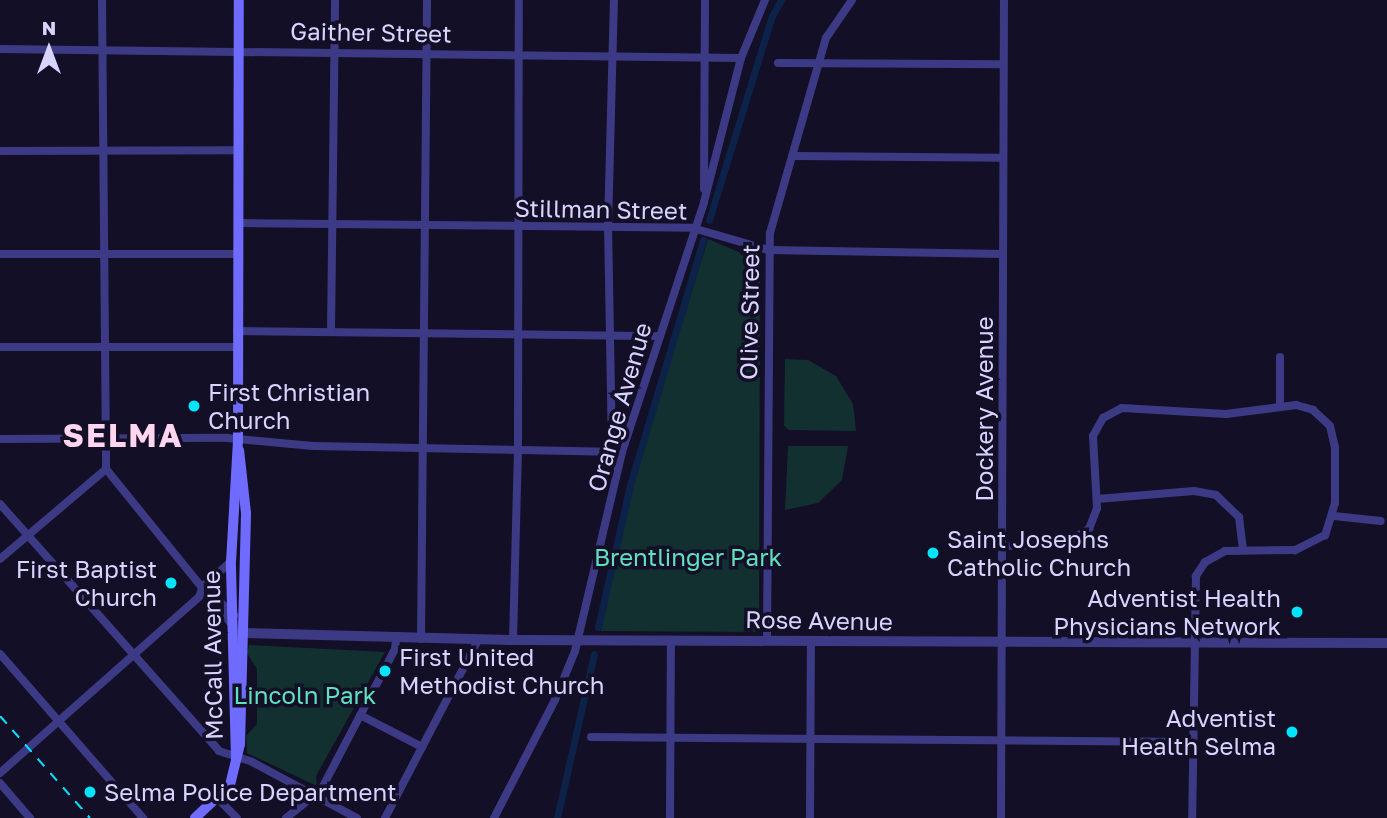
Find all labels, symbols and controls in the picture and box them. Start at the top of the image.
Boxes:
north arrow [14,14,84,84]
text: N [42,16,56,39]
street label: Gaither Street [290,16,452,48]
street label: Stillman Street [514,193,688,225]
street label: Olive Street [733,244,765,380]
street label: Dockery Avenue [970,316,998,502]
street label: Orange Avenue [581,319,657,495]
place label: First Christian Church [208,378,370,434]
marker: First Christian Church [186,398,202,414]
district label: SELMA [63,416,183,454]
place label: Saint Josephs Catholic Church [947,525,1131,581]
park label: Brentlinger Park [594,543,782,571]
marker: Saint Josephs Catholic Church [925,545,941,561]
place label: First Baptist Church [16,555,157,611]
street label: McCall Avenue [196,570,228,740]
marker: First Baptist Church [163,575,179,591]
place label: Adventist Health Physicians Network [1053,584,1281,640]
marker: Adventist Health Physicians Network [1287,602,1307,622]
street label: Rose Avenue [745,604,893,636]
place label: First United Methodist Church [399,643,604,699]
marker: First United Methodist Church [377,663,393,679]
park label: Lincoln Park [234,681,376,709]
place label: Adventist Health Selma [1121,704,1276,760]
marker: Adventist Health Selma [1282,722,1302,742]
place label: Selma Police Department [104,778,397,806]
marker: Selma Police Department [82,784,98,800]

